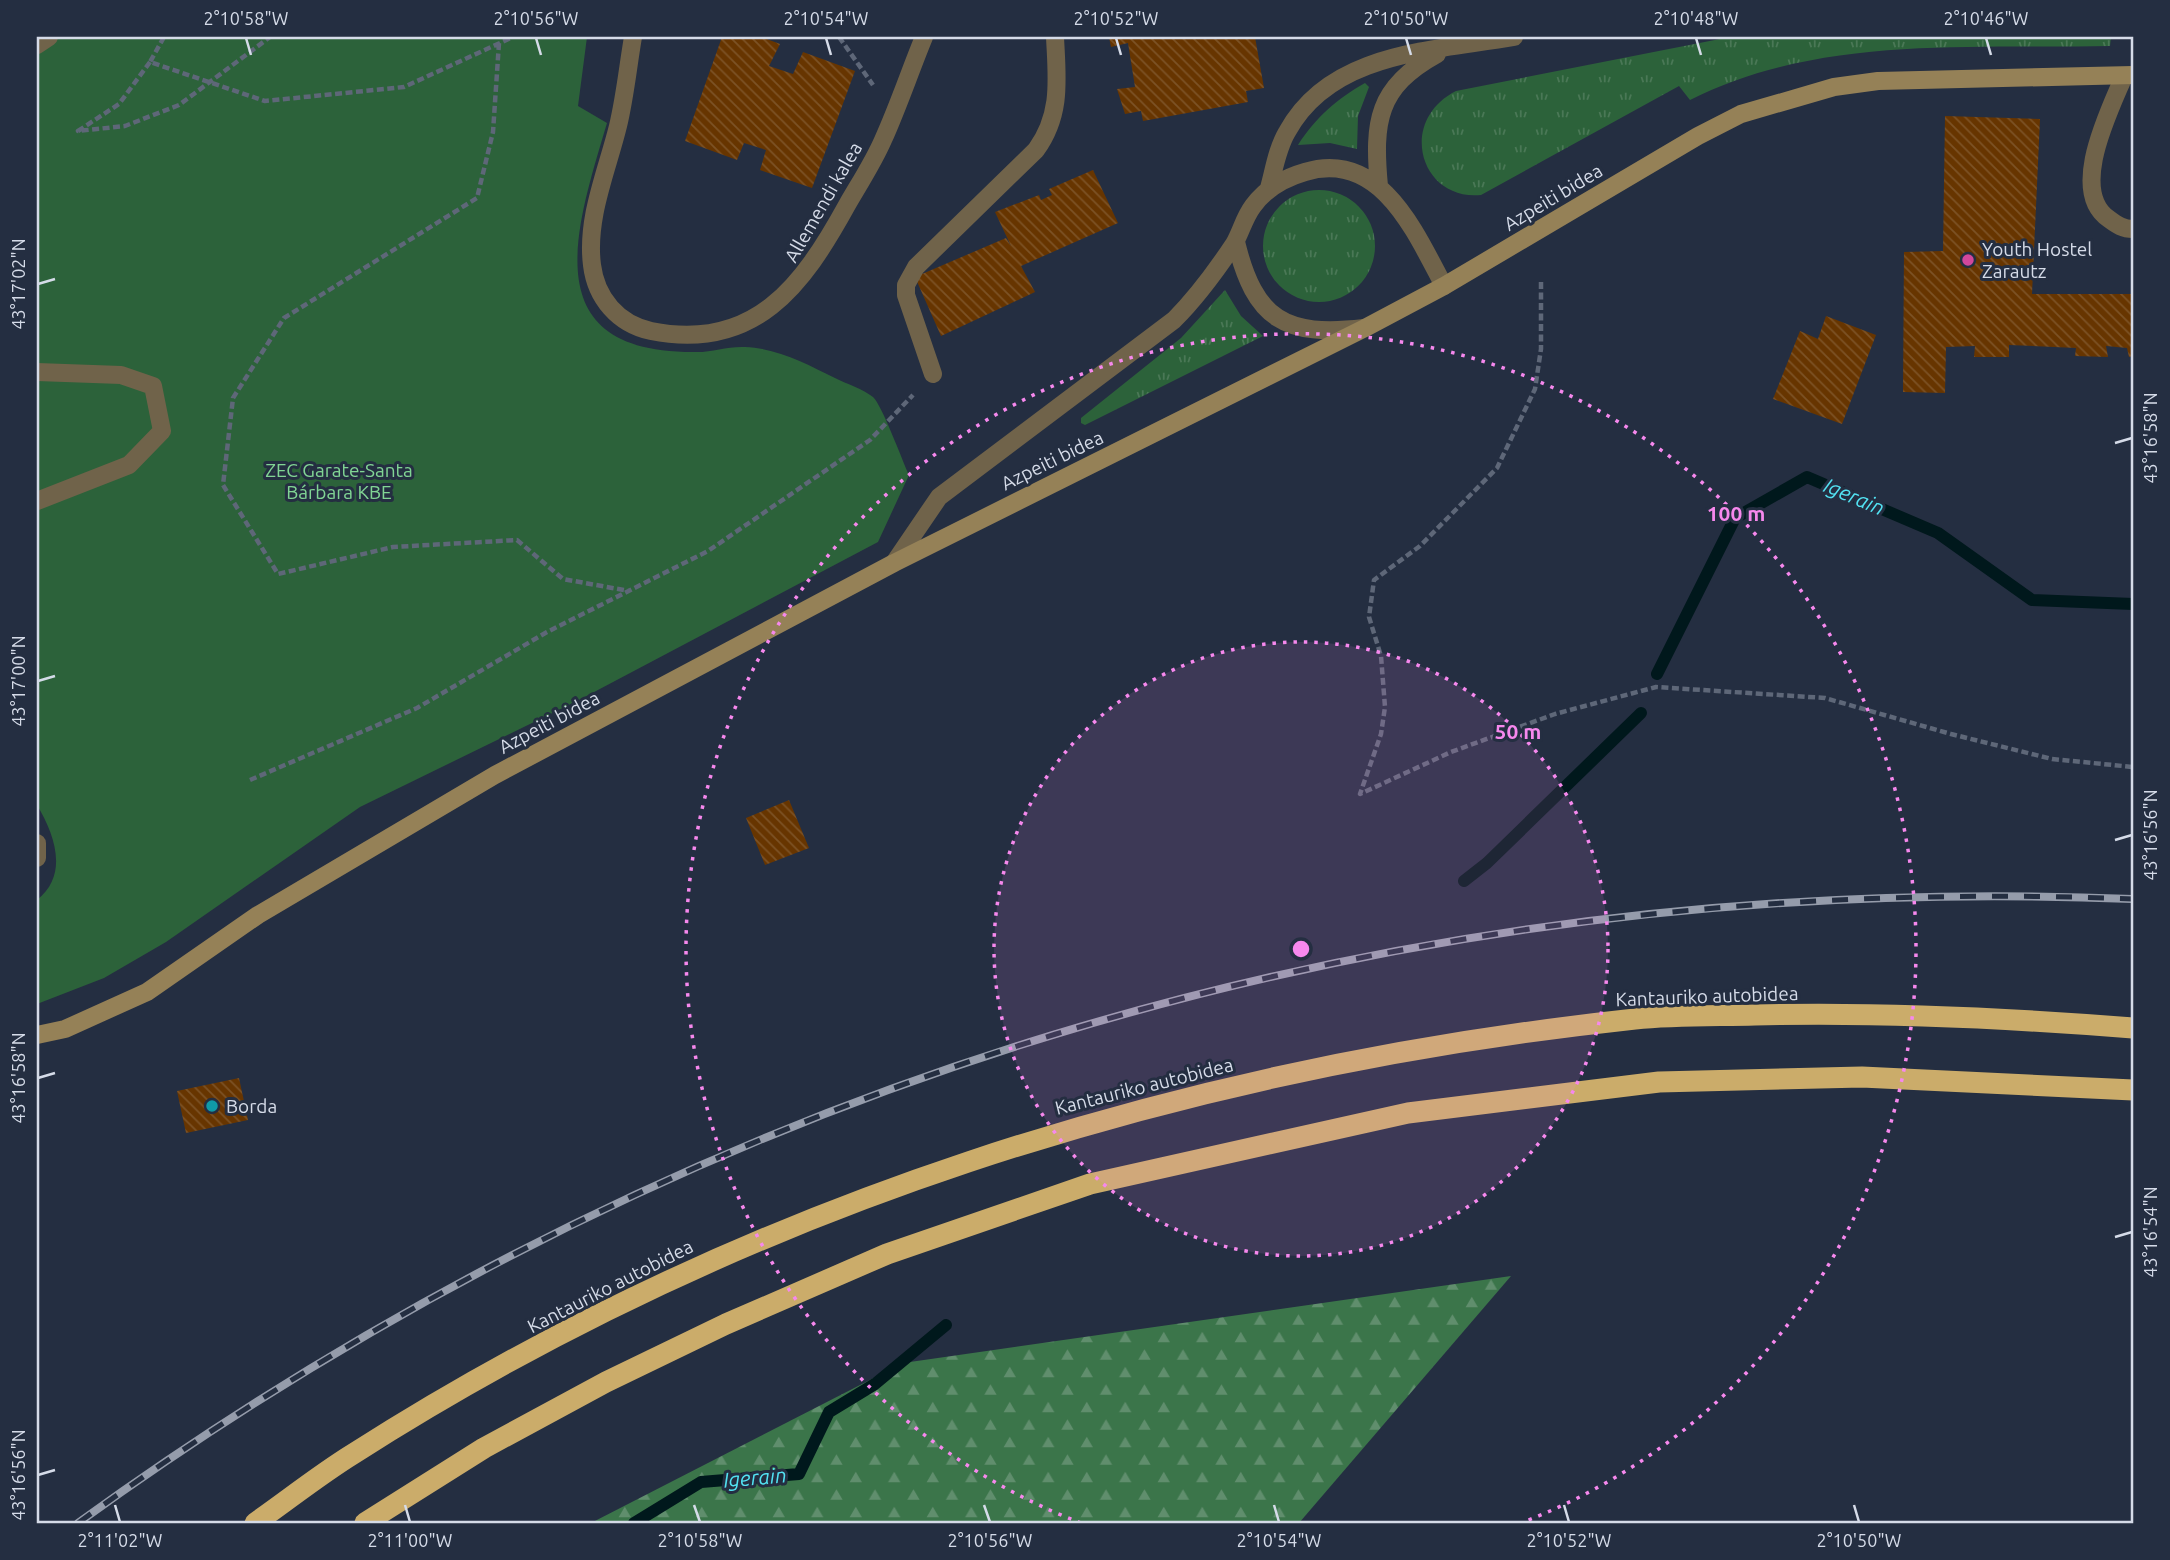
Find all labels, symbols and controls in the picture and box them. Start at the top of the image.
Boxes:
text: 2°10'58"W [204,8,289,28]
text: 2°10'56"W [494,8,579,28]
text: 2°10'54"W [784,8,869,28]
text: 2°10'52"W [1074,8,1159,28]
text: 2°10'50"W [1364,8,1449,28]
text: 2°10'48"W [1654,8,1739,28]
text: 2°10'46"W [1944,8,2029,28]
street label: Allemendi kalea [780,138,866,266]
street label: Azpeiti bidea [1500,159,1606,235]
text: 43°17'02"N [8,238,28,330]
place label: Youth Hostel Zarautz [1982,238,2092,282]
marker: Youth Hostel Zarautz [1960,252,1976,268]
text: 43°16'58"N [2140,392,2160,484]
street label: Azpeiti bidea [997,426,1107,494]
park label: ZEC Garate-Santa Bárbara KBE [265,459,413,503]
water label: Igerain [1820,473,1888,520]
text: 100 m [1707,501,1765,525]
text: 43°17'00"N [8,635,28,727]
street label: Azpeiti bidea [495,686,603,758]
text: 50 m [1495,719,1541,743]
text: 43°16'56"N [2140,789,2160,881]
centre of rings [1289,937,1313,961]
street label: Kantauriko autobidea [1615,982,1799,1010]
text: 43°16'58"N [8,1032,28,1124]
street label: Kantauriko autobidea [1053,1053,1235,1119]
place label: Borda [226,1095,277,1117]
marker: Borda [204,1098,220,1114]
text: 43°16'54"N [2140,1186,2160,1278]
street label: Kantauriko autobidea [523,1235,697,1337]
text: 43°16'56"N [8,1429,28,1521]
water label: Igerain [722,1462,788,1492]
text: 2°11'02"W [78,1530,163,1550]
text: 2°11'00"W [368,1530,453,1550]
text: 2°10'58"W [658,1530,743,1550]
text: 2°10'56"W [948,1530,1033,1550]
text: 2°10'54"W [1237,1530,1322,1550]
text: 2°10'52"W [1527,1530,1612,1550]
text: 2°10'50"W [1817,1530,1902,1550]

